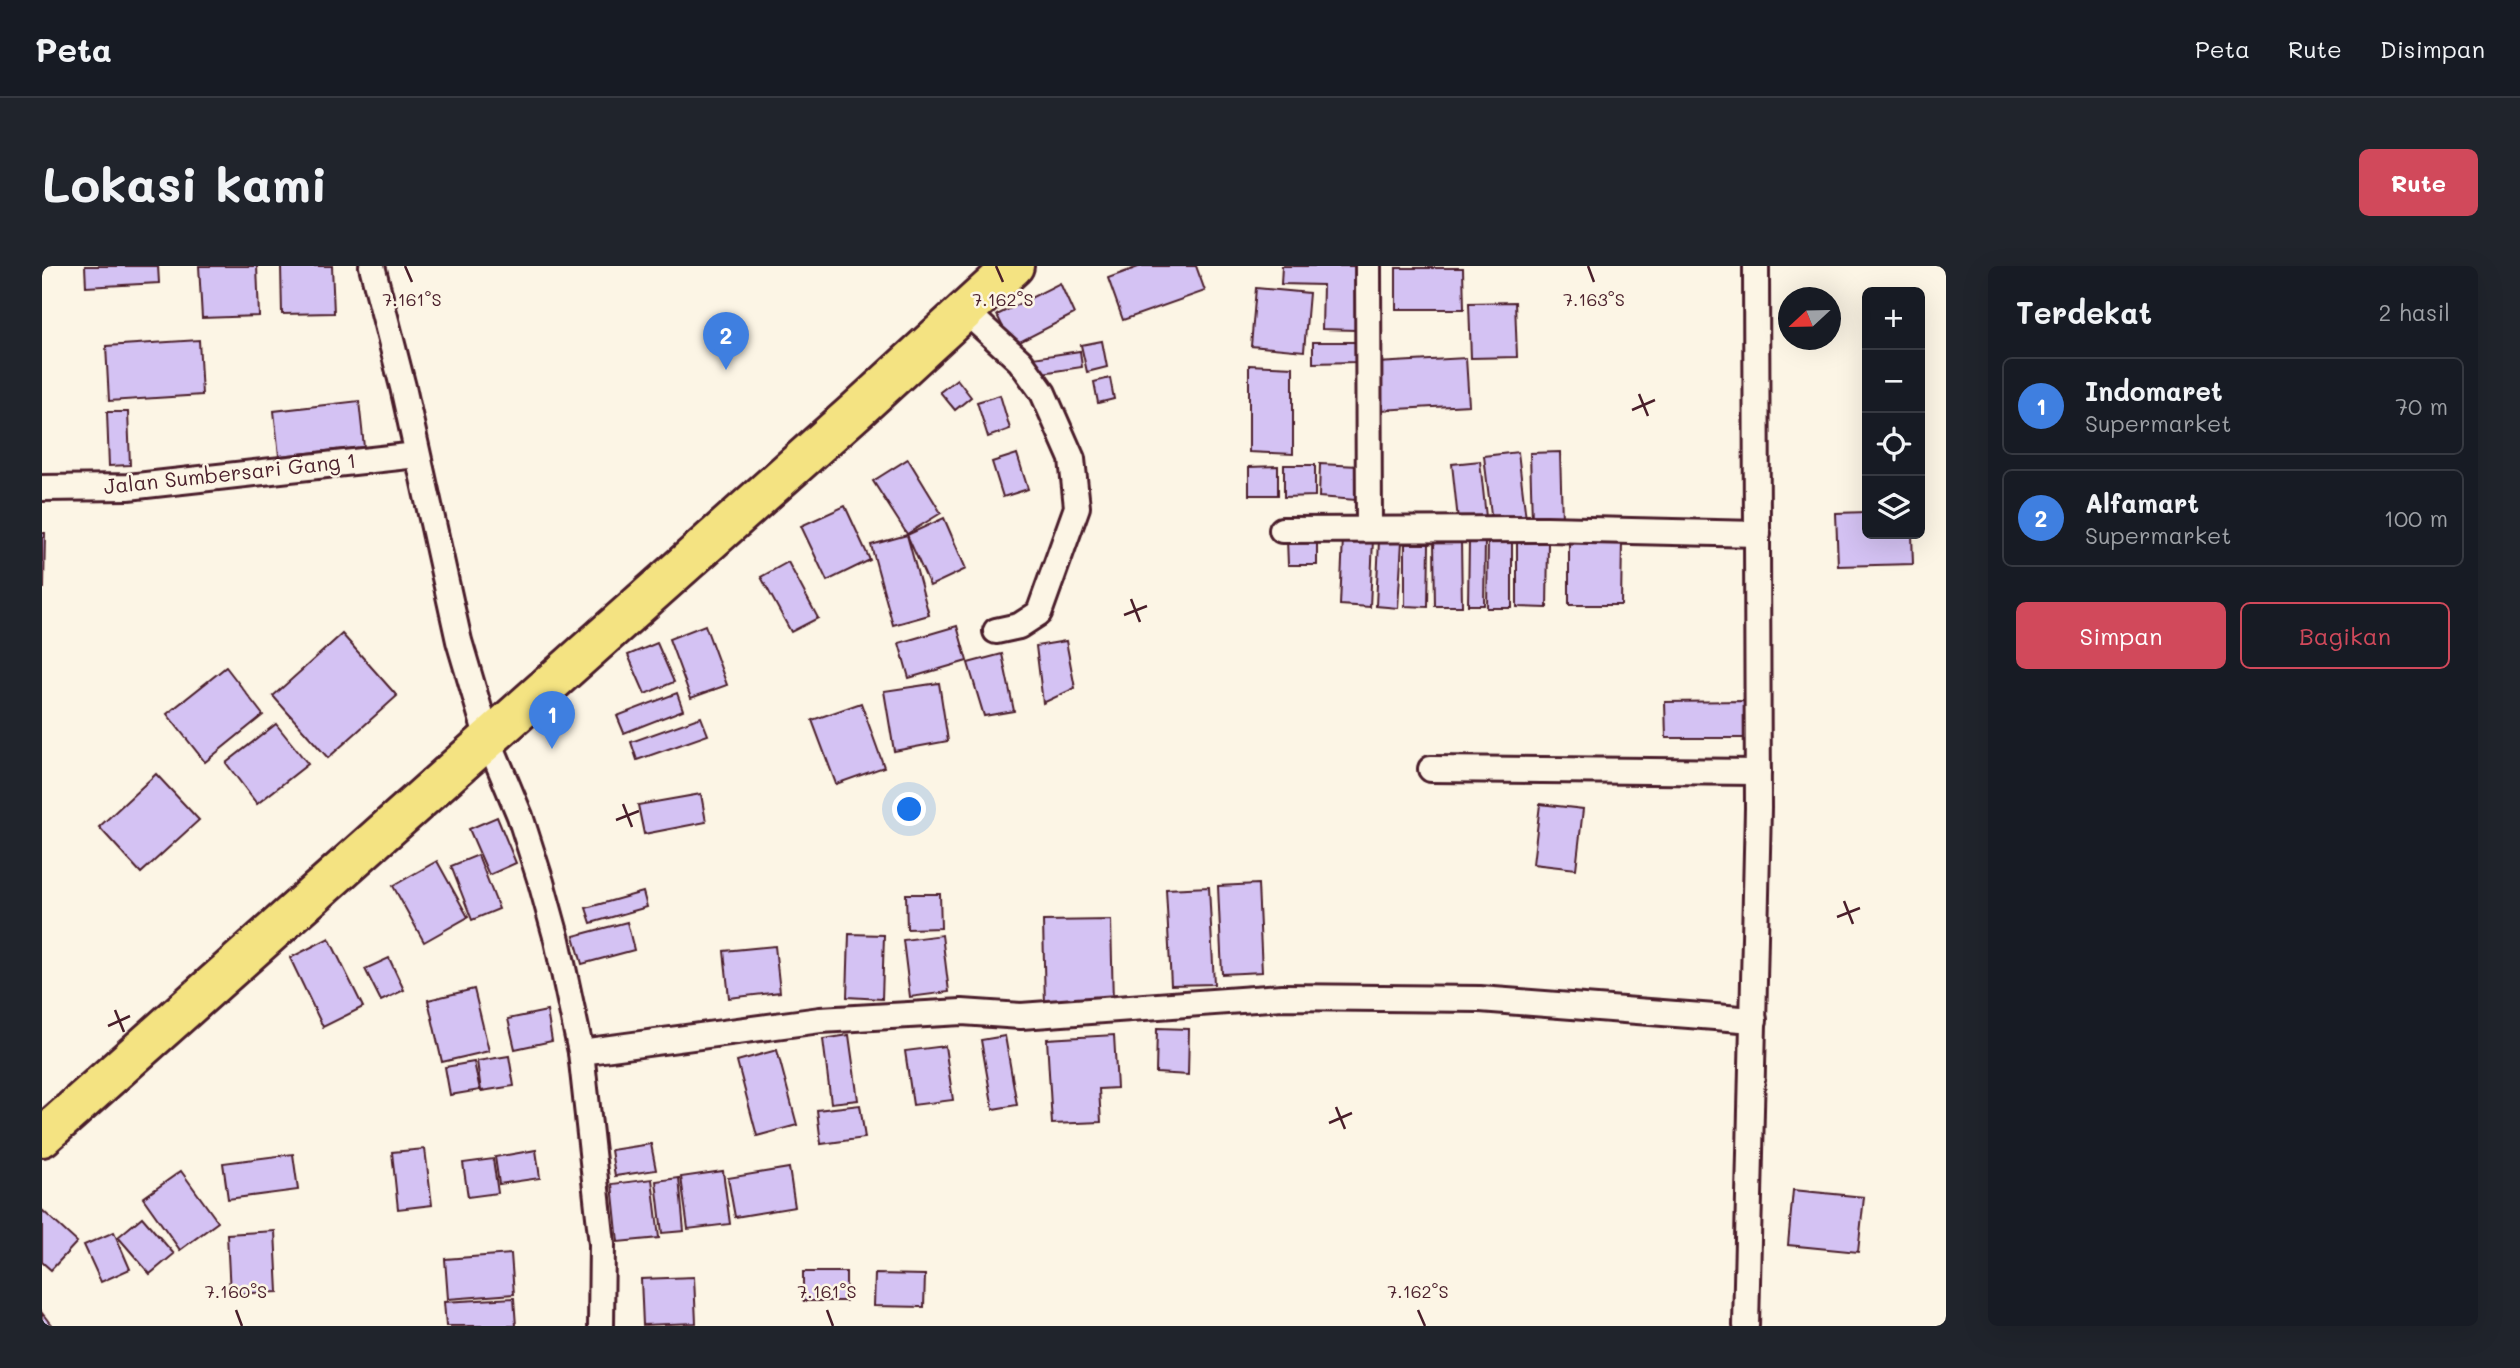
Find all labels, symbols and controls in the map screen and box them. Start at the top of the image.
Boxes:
text: Peta [35,27,112,70]
text: Peta [2195,33,2250,64]
text: Rute [2288,33,2342,64]
text: Disimpan [2380,33,2485,64]
button: Rute [2359,149,2478,216]
text: Lokasi kami [42,151,328,214]
text: 7.161°S [382,287,442,311]
text: 7.162°S [972,287,1034,311]
text: 7.163°S [1563,287,1625,311]
north arrow [1778,287,1841,350]
map controls [1862,287,1925,539]
button: + [1862,287,1925,350]
text: Terdekat [2016,292,2152,332]
text: 2 hasil [2379,297,2450,327]
pin: 2 [703,312,749,370]
button: − [1862,350,1925,413]
text: Indomaret [2085,374,2223,408]
text: 1 [2036,391,2046,421]
text: 70 m [2395,391,2448,421]
text: Supermarket [2085,408,2231,438]
button: locate [1862,413,1925,476]
street label: Jalan Sumbersari Gang 1 [102,446,357,499]
button: layers [1862,476,1925,539]
text: Alfamart [2085,486,2199,520]
text: 2 [2035,503,2047,533]
text: 100 m [2384,503,2448,533]
text: Supermarket [2085,520,2231,550]
button: Simpan [2016,602,2226,669]
button: Bagikan [2240,602,2450,669]
pin: 1 [529,691,575,749]
your location [892,792,926,826]
text: 7.160°S [205,1279,267,1303]
text: 7.161°S [797,1279,857,1303]
text: 7.162°S [1387,1279,1449,1303]

